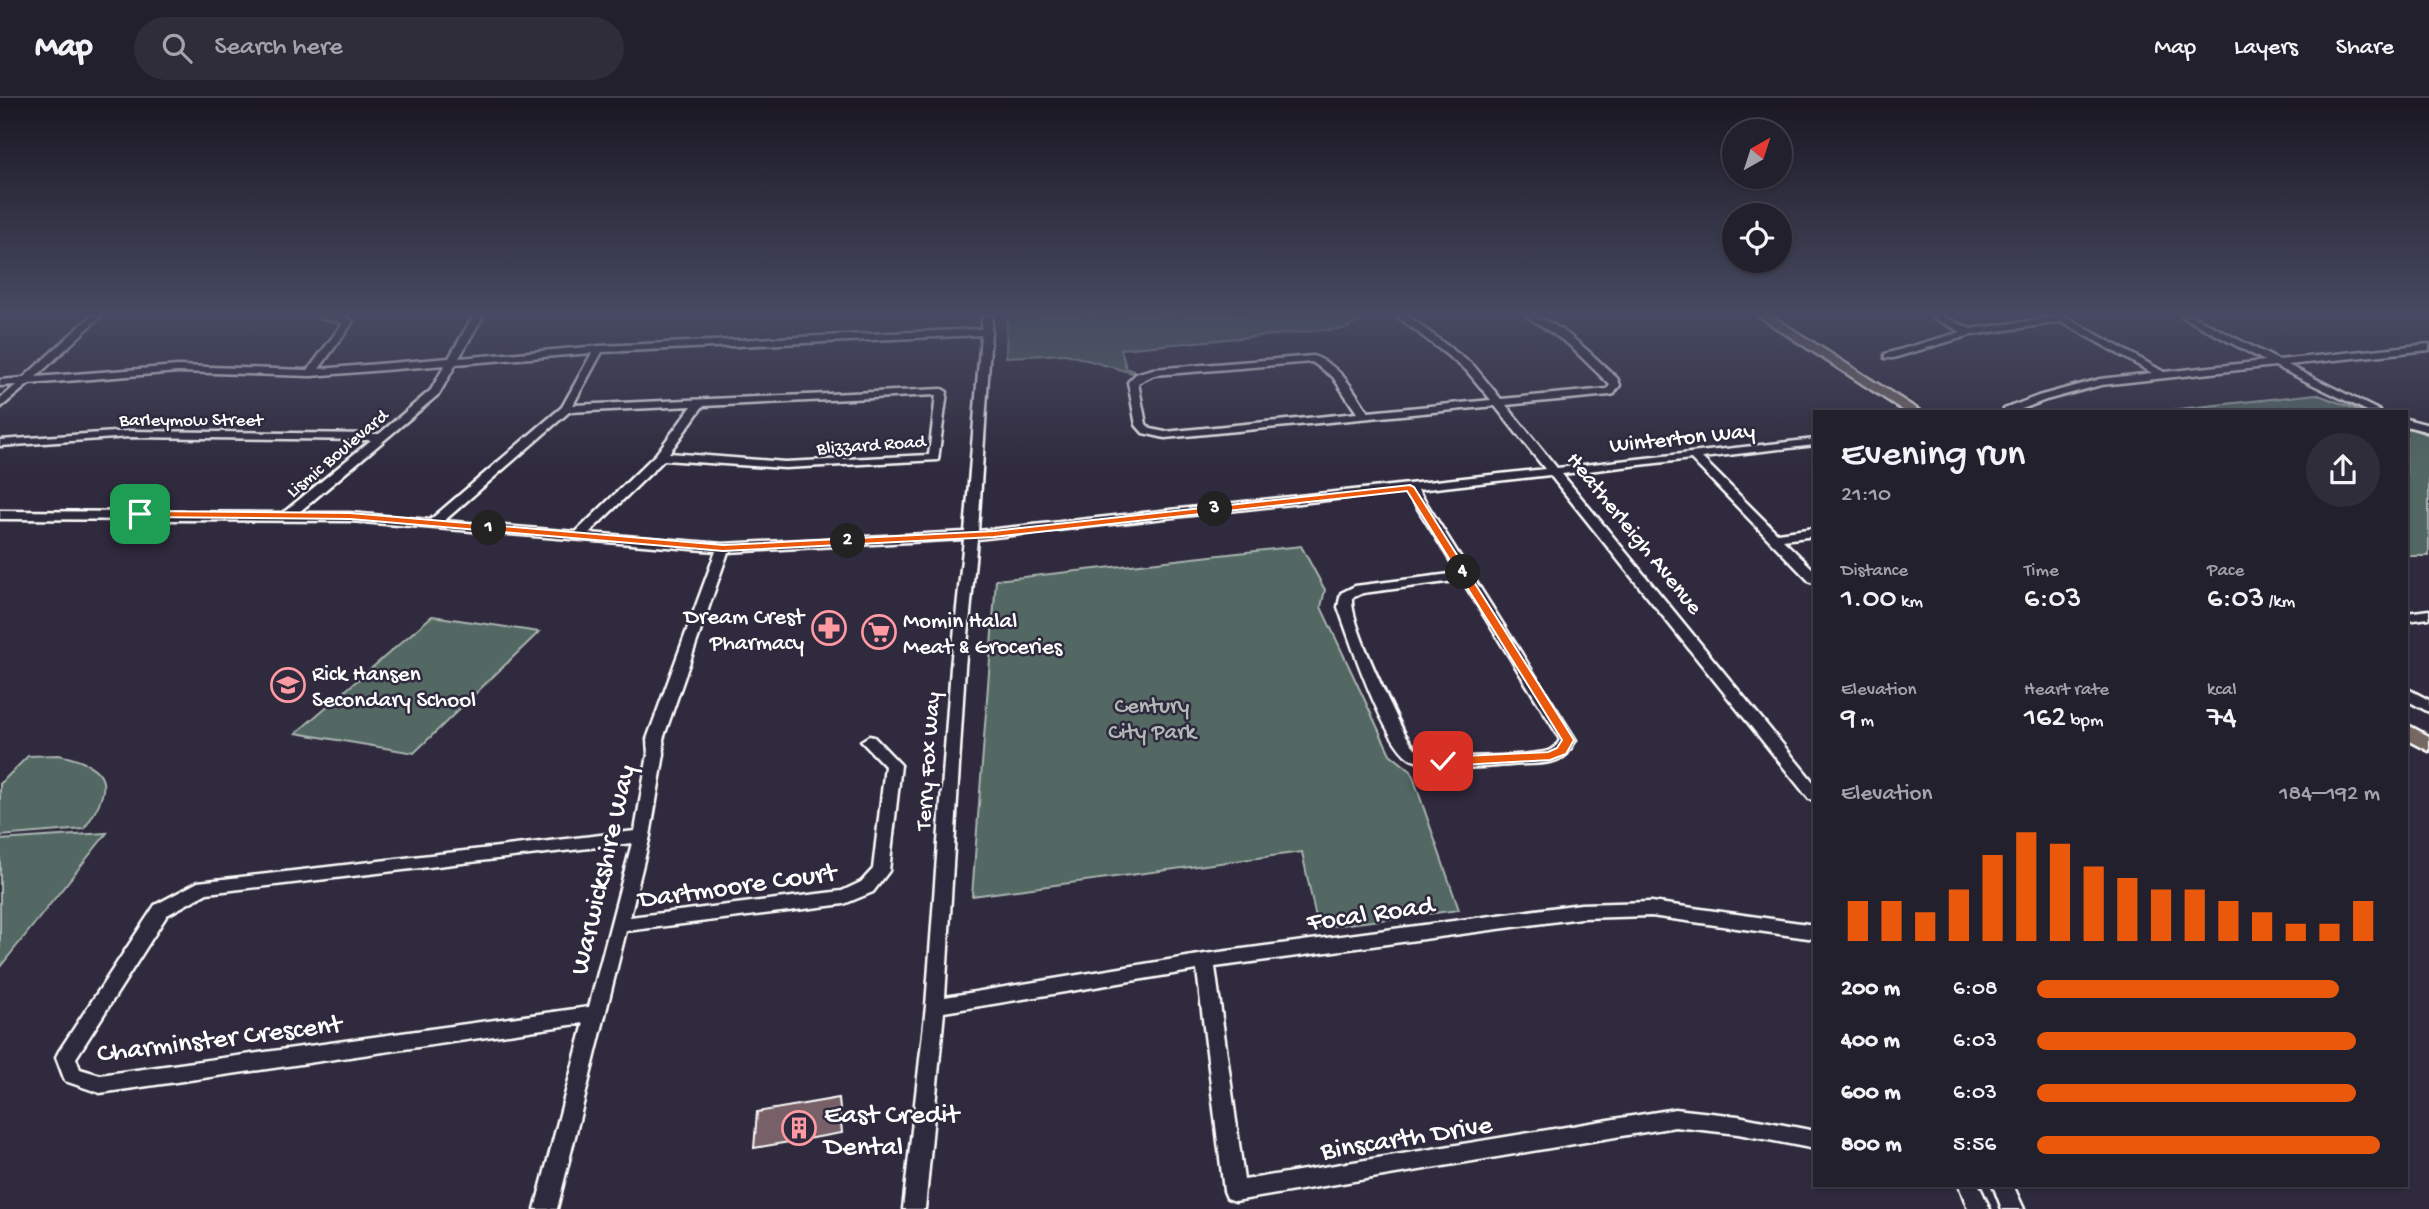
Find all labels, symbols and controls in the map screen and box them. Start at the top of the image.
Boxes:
search box [134,17,624,80]
text: Map [35,29,92,67]
icon: search [158,29,196,67]
text: Search here [214,33,343,64]
text: Map [2154,34,2196,63]
text: Layers [2234,34,2298,63]
text: Share [2336,34,2394,63]
north arrow [1722,119,1792,189]
map controls [1722,119,1792,273]
button: locate [1722,203,1792,273]
street label: Lismic Boulevard [283,404,395,504]
street label: Barleymow Street [118,410,265,433]
street label: Winterton Way [1608,418,1756,461]
street label: Blizzard Road [815,431,928,462]
button: share [2306,433,2380,507]
text: Evening run [1841,434,2025,478]
street label: Heatherleigh Avenue [1559,447,1708,622]
text: 21:10 [1841,482,1891,509]
pin [110,484,170,544]
pin: 3 [1198,492,1232,526]
icon: arrive [121,495,159,533]
text: 3 [1210,497,1219,520]
pin: 1 [472,510,506,546]
text: 1 [485,516,492,539]
pin: 2 [830,524,866,558]
text: 2 [843,529,852,552]
pin: 4 [1446,554,1480,589]
text: 4 [1458,560,1467,583]
text: Distance [1841,560,1908,583]
text: Time [2024,560,2059,583]
text: Pace [2207,560,2244,583]
text: 1.00 [1841,583,1897,618]
text: 6:03 [2024,583,2081,618]
text: 6:03 [2207,583,2264,618]
text: km [1897,591,1923,614]
text: /km [2264,591,2295,614]
place label: Dream Crest Pharmacy [682,605,806,658]
pharmacy icon: Dream Crest Pharmacy [810,609,848,647]
place label: Momin Halal Meat & Groceries [903,609,1063,662]
supermarket icon: Momin Halal Meat & Groceries [860,613,898,651]
place label: Rick Hansen Secondary School [312,662,476,715]
school or university icon: Rick Hansen Secondary School [269,666,307,704]
text: Elevation [1841,679,1917,702]
text: Heart rate [2024,679,2109,702]
text: kcal [2207,679,2237,702]
street label: Terry Fox Way [911,691,948,833]
park label: Century City Park [1108,694,1198,747]
text: 9 [1841,702,1856,737]
text: 162 [2024,702,2066,737]
text: 74 [2207,702,2237,737]
text: m [1856,710,1874,733]
text: bpm [2066,710,2103,733]
pin [1413,731,1473,791]
icon: check [1424,742,1462,780]
street label: Warwickshire Way [564,762,645,978]
text: Elevation [1841,781,1932,808]
text: 184–192 m [2279,781,2380,808]
street label: Dartmoore Court [635,857,841,918]
street label: Focal Road [1304,890,1439,941]
text: 200 m [1841,976,1900,1003]
text: 6:08 [1953,976,1998,1003]
street label: Charminster Crescent [95,1009,346,1072]
text: 400 m [1841,1028,1900,1055]
text: 6:03 [1953,1028,1997,1055]
text: 600 m [1841,1080,1901,1107]
text: 6:03 [1953,1080,1997,1107]
place label: East Credit Dental [822,1100,961,1165]
building icon: East Credit Dental [780,1109,818,1147]
street label: Binscarth Drive [1318,1110,1495,1169]
text: 800 m [1841,1132,1902,1159]
text: 5:56 [1953,1132,1996,1159]

